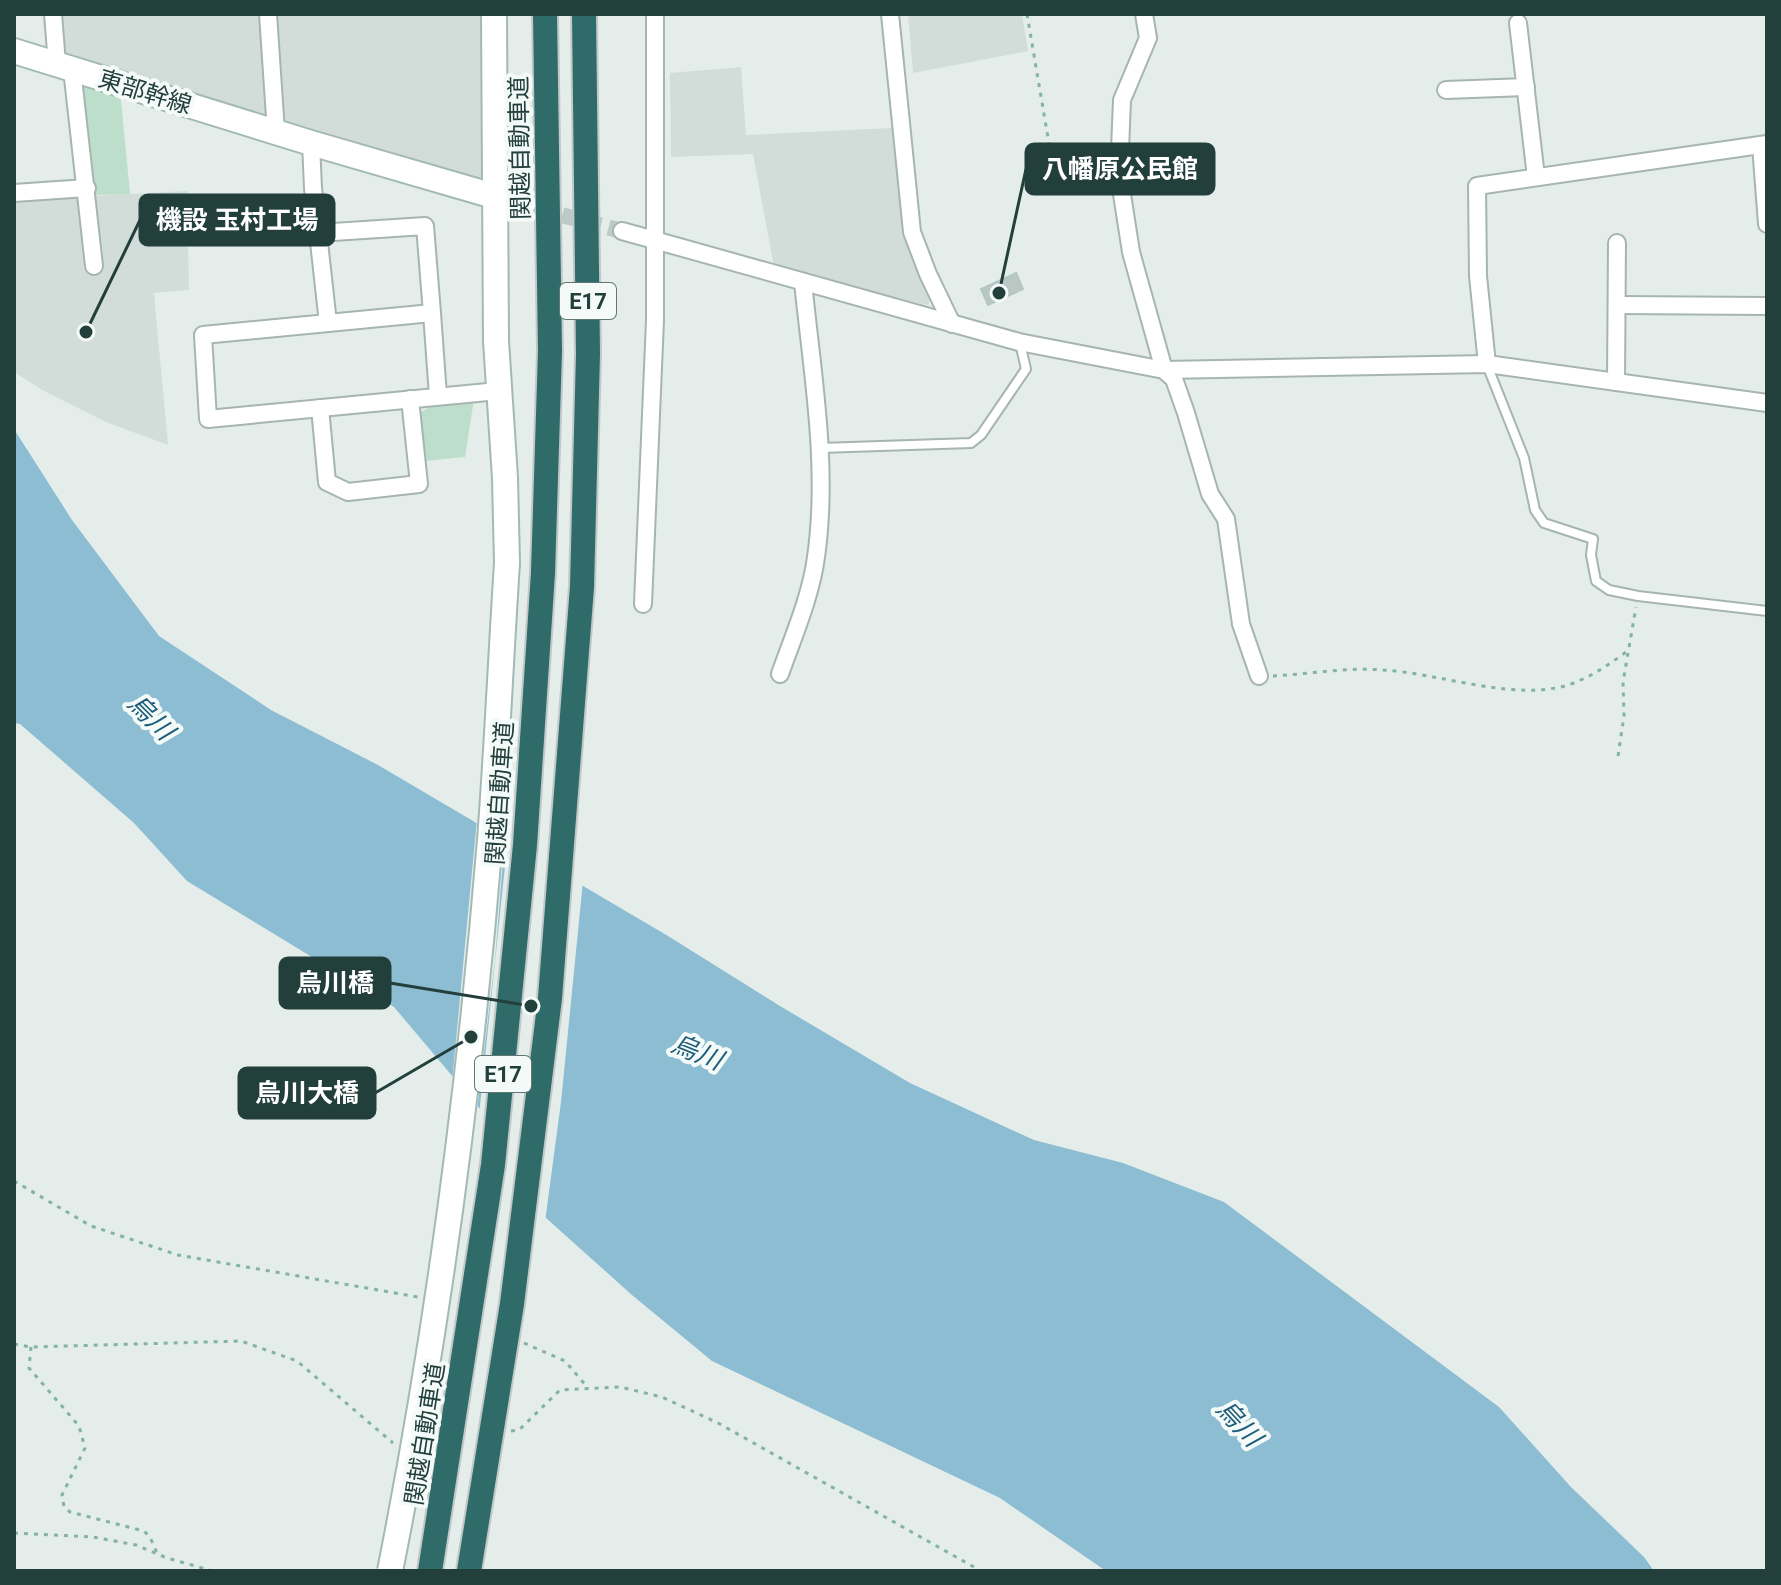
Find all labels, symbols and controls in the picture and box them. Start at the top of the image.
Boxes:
street label: 東部幹線 [95,65,195,119]
street label: 関越自動車道 [505,76,535,220]
callout: 八幡原公民館 [1026,144,1214,194]
text: 八幡原公民館 [1042,154,1198,184]
callout: 機設 玉村工場 [140,195,334,245]
text: 機設 玉村工場 [156,205,318,235]
road number: E17 [560,283,616,319]
water label: 烏川 [122,688,182,748]
street label: 関越自動車道 [481,720,519,866]
callout: 烏川橋 [280,958,390,1008]
text: 烏川橋 [296,968,374,998]
water label: 烏川 [667,1028,730,1077]
road number: E17 [475,1056,531,1092]
callout: 烏川大橋 [239,1068,375,1118]
text: 烏川大橋 [255,1078,359,1108]
street label: 関越自動車道 [400,1361,450,1507]
water label: 烏川 [1210,1394,1270,1454]

